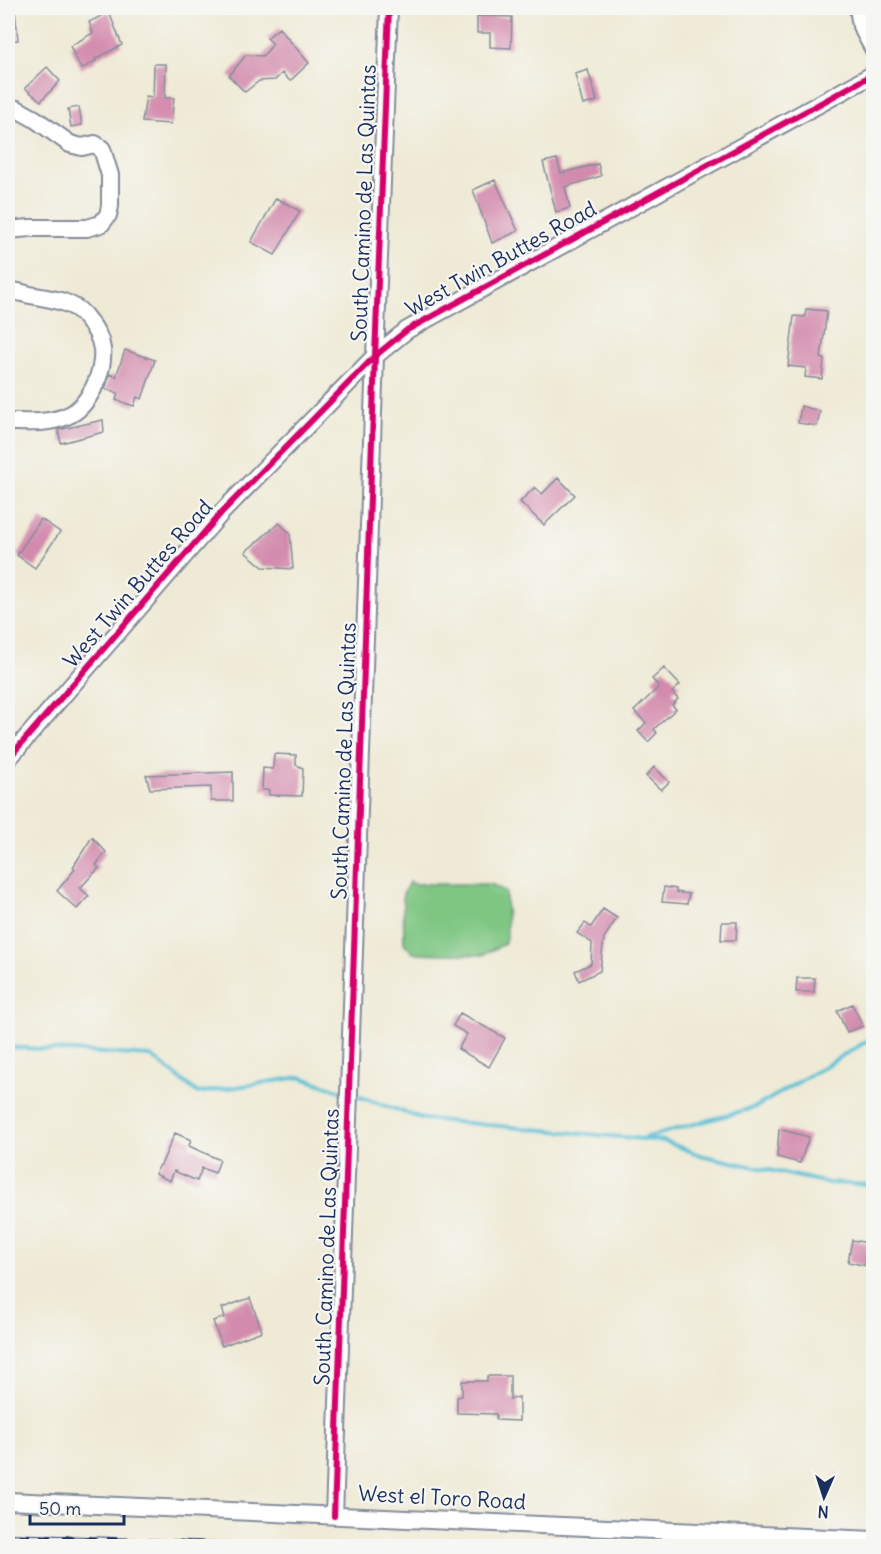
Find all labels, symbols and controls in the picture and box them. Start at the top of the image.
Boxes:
street label: South Camino de Las Quintas [345,64,382,342]
street label: West Twin Buttes Road [400,195,601,322]
street label: West Twin Buttes Road [57,494,218,673]
street label: South Camino de Las Quintas [325,622,362,900]
street label: South Camino de Las Quintas [308,1108,345,1386]
north arrow [794,1467,854,1527]
street label: West el Toro Road [357,1480,527,1515]
scale bar [30,1488,124,1526]
text: 50 m [39,1497,81,1520]
text: N [817,1502,829,1522]

